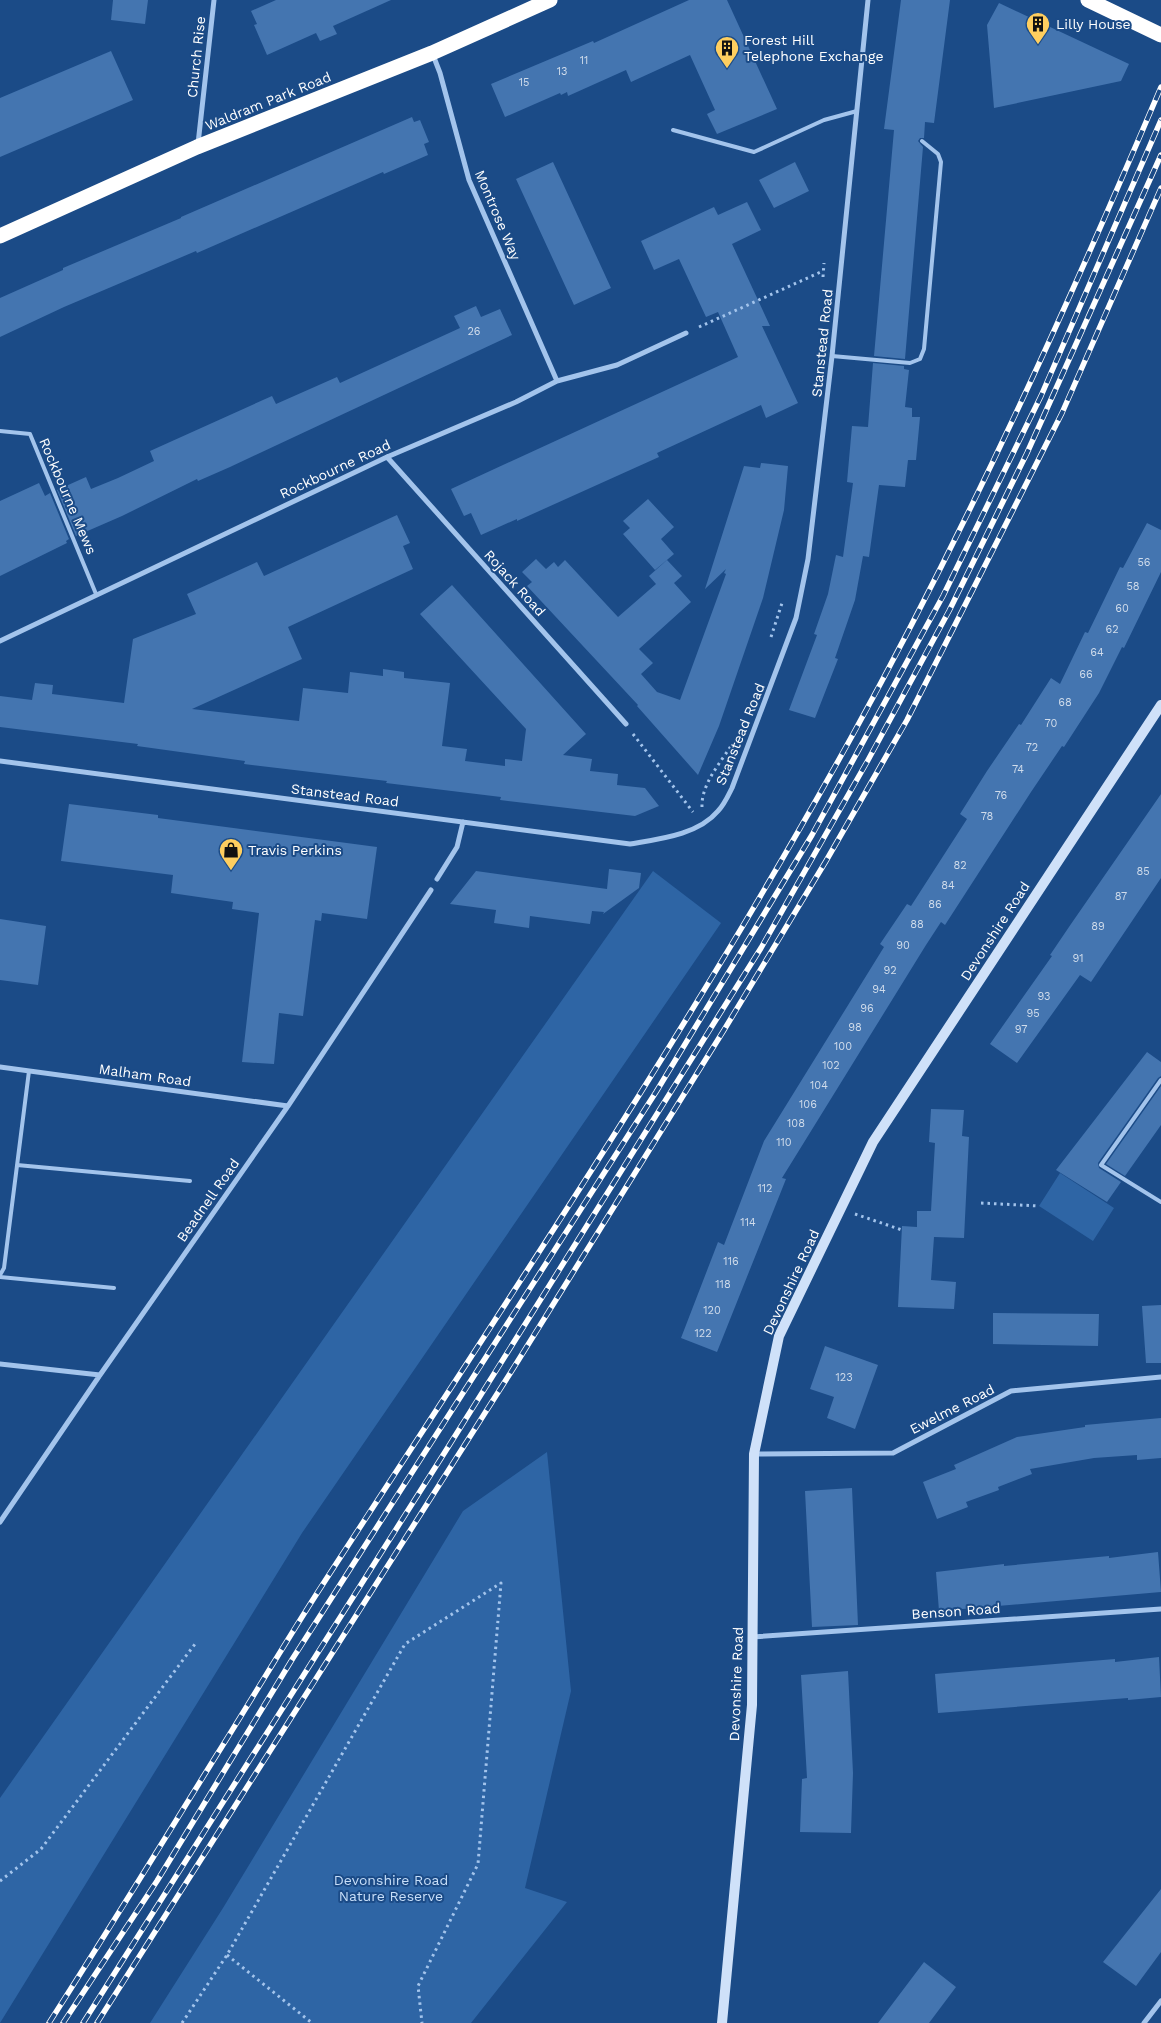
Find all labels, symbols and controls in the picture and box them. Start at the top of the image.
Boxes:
building icon: Lilly House [1025,11,1051,45]
street label: Church Rise [184,15,208,99]
place label: Lilly House [1056,16,1131,32]
place label: Forest Hill Telephone Exchange [744,32,883,64]
building icon: Forest Hill Telephone Exchange [714,35,740,69]
house number: 11 [580,54,588,67]
house number: 13 [557,65,567,78]
street label: Waldram Park Road [203,68,333,134]
house number: 15 [519,76,529,89]
street label: Montrose Way [472,168,524,263]
street label: Stanstead Road [808,288,836,398]
house number: 26 [467,325,481,338]
street label: Rockbourne Mews [36,435,100,557]
street label: Rockbourne Road [277,436,393,502]
street label: Rojack Road [481,547,549,619]
house number: 56 [1137,556,1151,569]
house number: 58 [1126,580,1140,593]
house number: 60 [1115,602,1129,615]
house number: 62 [1105,623,1119,636]
house number: 64 [1090,646,1104,659]
house number: 66 [1079,668,1093,681]
street label: Stanstead Road [712,681,768,787]
house number: 68 [1058,696,1072,709]
house number: 70 [1045,717,1058,730]
house number: 72 [1026,741,1038,754]
house number: 74 [1012,763,1024,776]
street label: Stanstead Road [290,780,400,810]
house number: 76 [995,789,1008,802]
house number: 78 [981,810,994,823]
shop icon: Travis Perkins [218,837,244,871]
place label: Travis Perkins [248,842,342,858]
house number: 82 [953,859,967,872]
house number: 85 [1136,865,1150,878]
house number: 84 [941,879,955,892]
street label: Devonshire Road [957,879,1033,983]
house number: 87 [1115,890,1127,903]
house number: 86 [928,898,942,911]
house number: 88 [910,918,924,931]
house number: 89 [1091,920,1105,933]
house number: 90 [896,939,910,952]
house number: 91 [1072,952,1084,965]
house number: 92 [883,964,897,977]
house number: 94 [872,983,886,996]
house number: 93 [1038,990,1050,1003]
house number: 96 [860,1002,874,1015]
house number: 95 [1026,1007,1040,1020]
house number: 98 [848,1021,862,1034]
house number: 97 [1015,1023,1027,1036]
house number: 100 [834,1040,852,1053]
house number: 102 [822,1059,840,1072]
street label: Malham Road [98,1061,192,1089]
house number: 104 [810,1079,828,1092]
house number: 106 [799,1098,817,1111]
house number: 108 [787,1117,805,1130]
house number: 110 [776,1136,792,1149]
street label: Beadnell Road [173,1155,243,1245]
house number: 112 [758,1182,773,1195]
house number: 114 [740,1216,756,1229]
street label: Devonshire Road [760,1227,822,1337]
house number: 116 [723,1255,739,1268]
house number: 118 [715,1278,731,1291]
house number: 120 [703,1304,721,1317]
house number: 122 [694,1327,712,1340]
house number: 123 [835,1371,853,1384]
street label: Ewelme Road [907,1381,997,1437]
street label: Benson Road [911,1600,1001,1622]
street label: Devonshire Road [726,1626,746,1742]
park label: Devonshire Road Nature Reserve [334,1872,448,1904]

